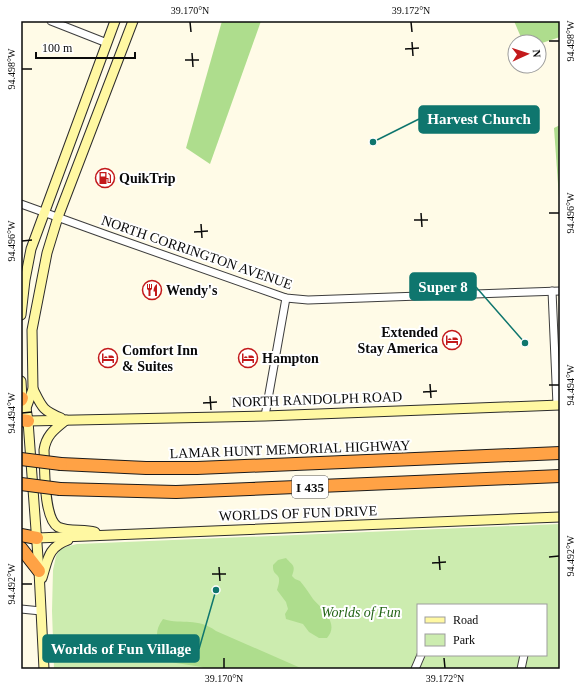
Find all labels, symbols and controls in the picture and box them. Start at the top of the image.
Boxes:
text: 39.170°N [171,5,209,16]
text: 39.172°N [392,5,430,16]
text: 94.498°W [565,20,576,61]
scale bar [36,34,135,60]
north arrow [507,34,547,74]
text: 100 m [42,41,73,55]
text: 94.498°W [6,48,17,89]
text: N [531,49,543,58]
callout: Harvest Church [419,106,539,133]
text: Harvest Church [427,111,531,127]
fuel station icon: QuikTrip [94,167,116,189]
place label: QuikTrip [119,171,176,186]
text: 94.496°W [565,192,576,233]
street label: NORTH CORRINGTON AVENUE [99,213,294,292]
text: 94.496°W [6,220,17,261]
callout: Super 8 [410,273,476,300]
restaurant icon: Wendy's [141,279,163,301]
text: Super 8 [418,279,468,295]
place label: Wendy's [166,283,218,298]
place label: Extended Stay America [358,325,438,356]
hotel icon: Extended Stay America [441,329,463,351]
place label: Comfort Inn & Suites [122,343,198,374]
hotel icon: Comfort Inn & Suites [97,347,119,369]
hotel icon: Hampton [237,347,259,369]
place label: Hampton [262,351,319,366]
text: 94.494°W [565,364,576,405]
street label: NORTH RANDOLPH ROAD [232,389,402,410]
text: 94.494°W [6,392,17,433]
street label: LAMAR HUNT MEMORIAL HIGHWAY [169,438,411,461]
road number: I 435 [292,476,328,498]
street label: WORLDS OF FUN DRIVE [219,503,377,524]
text: 94.492°W [565,535,576,576]
text: 94.492°W [6,563,17,604]
legend [417,604,547,656]
park label: Worlds of Fun [321,605,401,620]
text: Road [453,613,478,627]
text: Park [453,633,475,647]
callout: Worlds of Fun Village [43,635,199,662]
text: Worlds of Fun Village [51,641,192,657]
text: 39.170°N [205,673,243,684]
text: 39.172°N [426,673,464,684]

